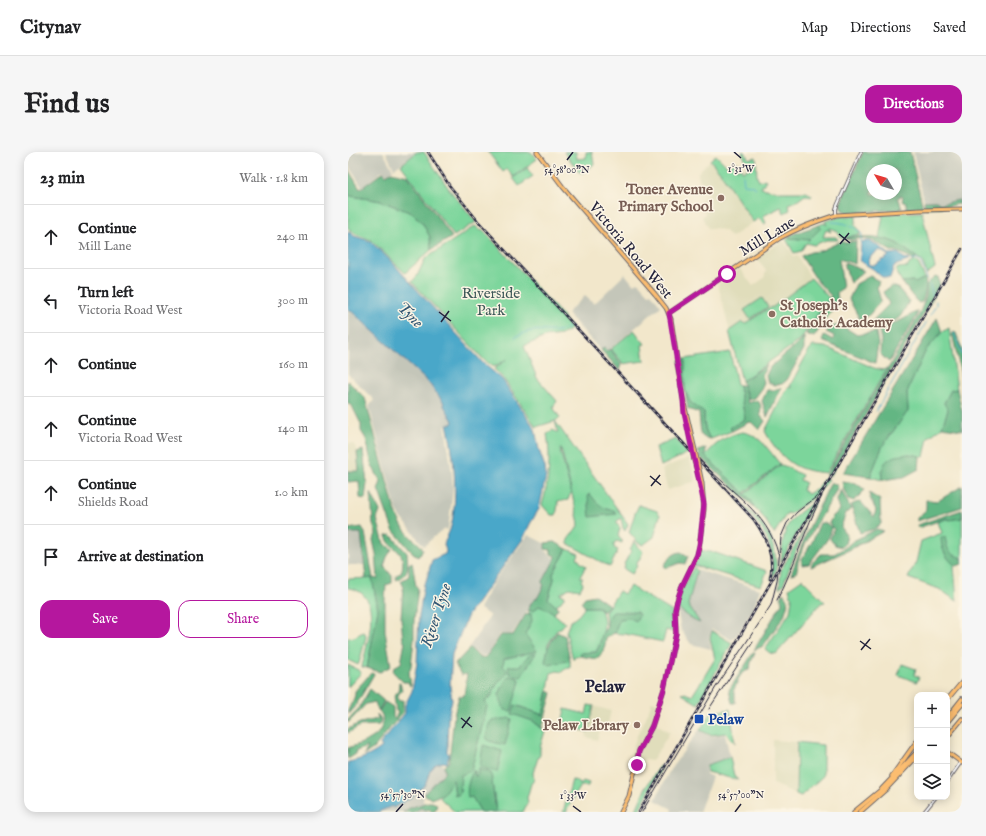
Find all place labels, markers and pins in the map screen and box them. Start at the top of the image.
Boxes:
place label: Toner Avenue Primary School [618,180,714,216]
marker: Toner Avenue Primary School [716,193,726,203]
place label: St Joseph's Catholic Academy [780,296,893,332]
marker: St Joseph's Catholic Academy [767,309,777,319]
place label: Pelaw [708,710,745,729]
marker: Pelaw [693,713,705,725]
place label: Pelaw Library [543,716,630,735]
marker: Pelaw Library [632,720,642,730]

